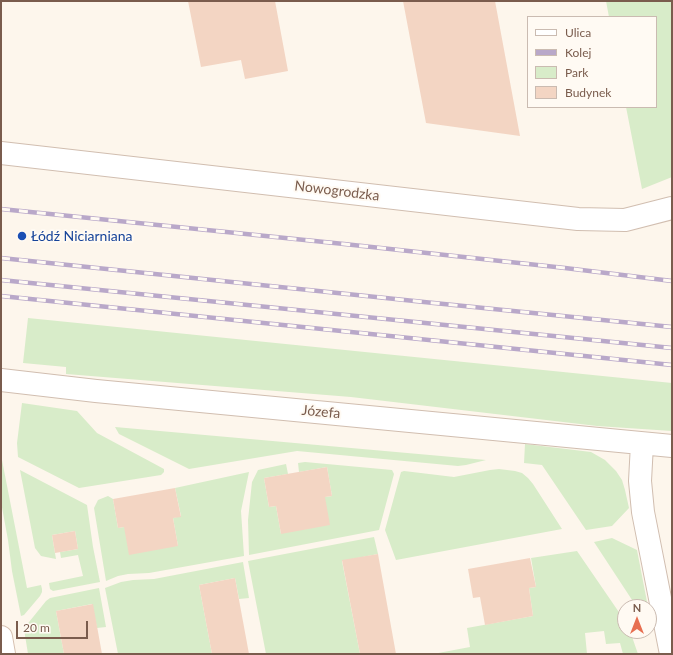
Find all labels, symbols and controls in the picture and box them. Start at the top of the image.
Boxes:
legend [527,16,657,108]
text: Ulica [565,25,591,40]
text: Kolej [565,45,591,60]
text: Park [565,65,588,80]
text: Budynek [565,85,611,100]
street label: Nowogrodzka [294,177,380,205]
place label: Łódź Niciarniana [31,228,133,244]
marker: Łódź Niciarniana [16,230,28,242]
street label: Józefa [301,402,341,422]
north arrow [617,599,657,639]
text: N [633,601,641,614]
scale bar [18,613,90,639]
text: 20 m [23,620,50,635]

